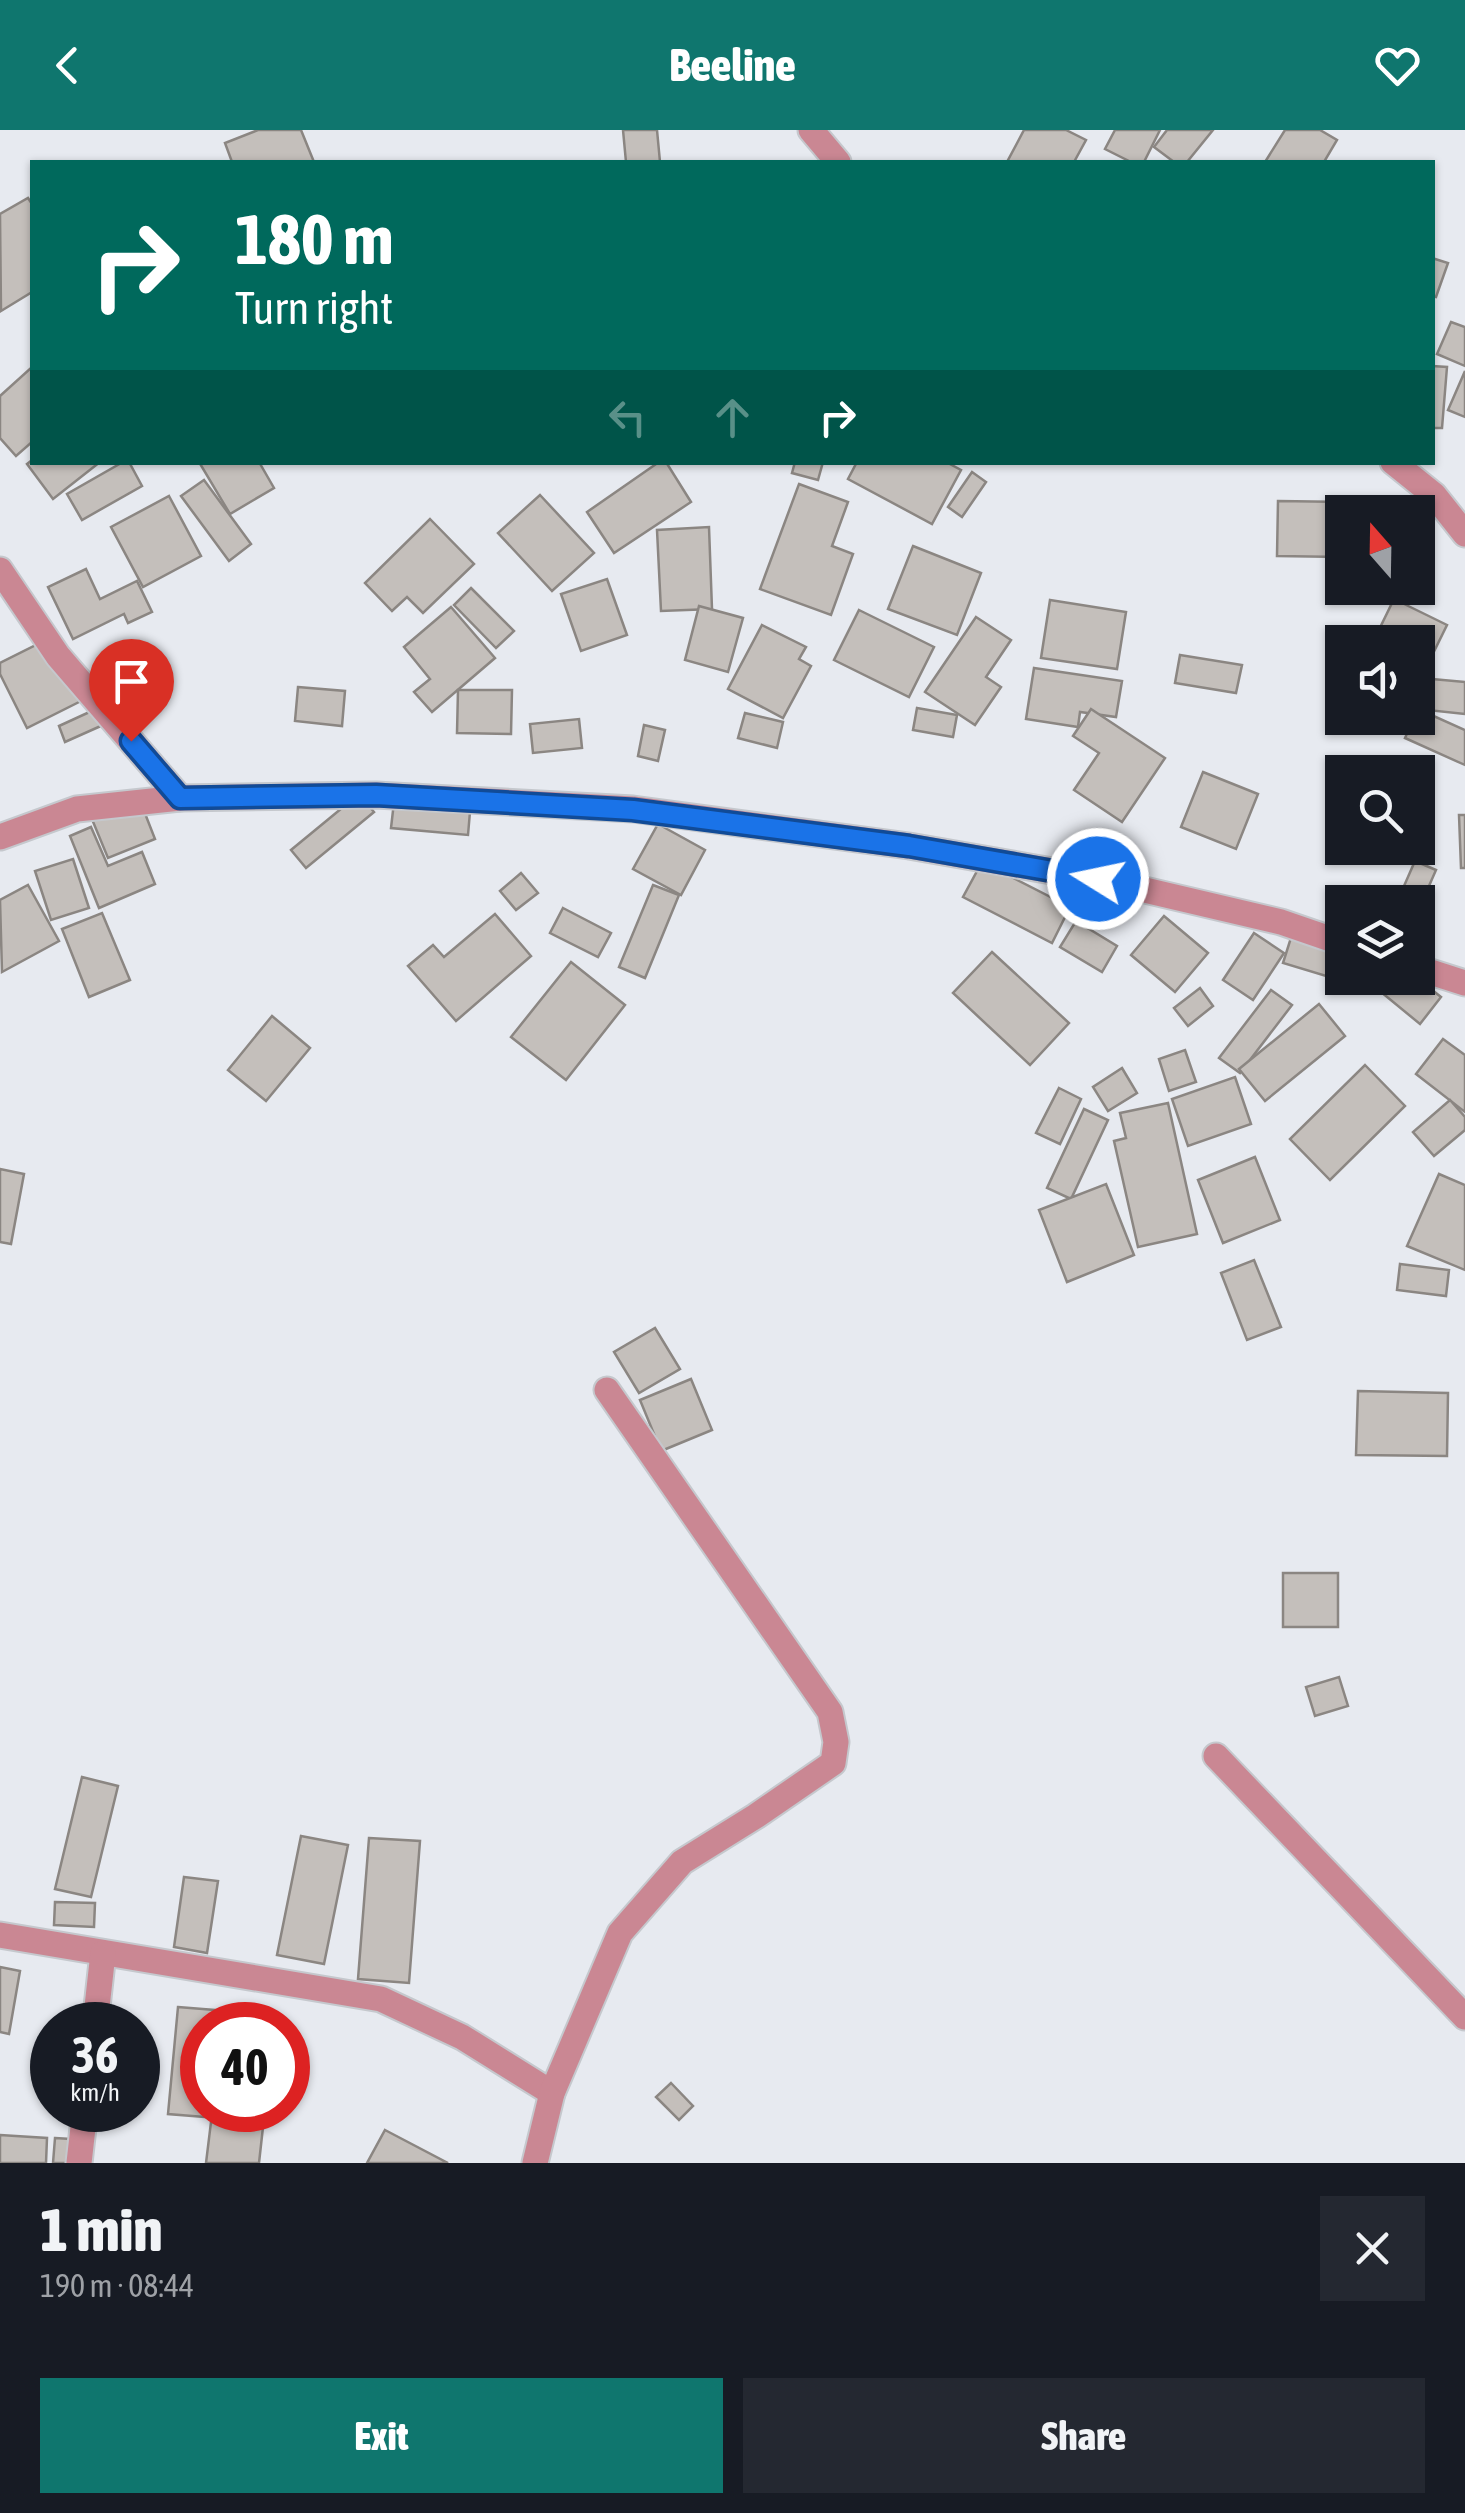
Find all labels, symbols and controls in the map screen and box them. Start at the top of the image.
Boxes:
icon: back [40,38,95,93]
icon: heart [1370,38,1425,93]
text: Beeline [669,39,796,91]
text: 180 m [235,199,394,279]
icon: right [70,200,200,330]
text: Turn right [235,282,393,334]
icon: left [600,390,655,445]
icon: ahead [705,390,760,445]
icon: right [810,390,865,445]
north arrow [1325,495,1435,605]
map controls [1325,495,1435,995]
button: sound [1325,625,1435,735]
pin [89,639,174,742]
icon: arrive [104,654,159,709]
button: search [1325,755,1435,865]
position arrow [1046,827,1150,931]
button: layers [1325,885,1435,995]
speed limit sign: 40 [180,2002,310,2132]
text: 36 [71,2026,118,2084]
text: km/h [70,2078,120,2106]
text: 1 min [40,2195,163,2264]
button: close [1320,2196,1425,2301]
text: 190 m · 08:44 [40,2267,194,2304]
button: Exit [40,2378,723,2493]
button: Share [743,2378,1425,2493]

